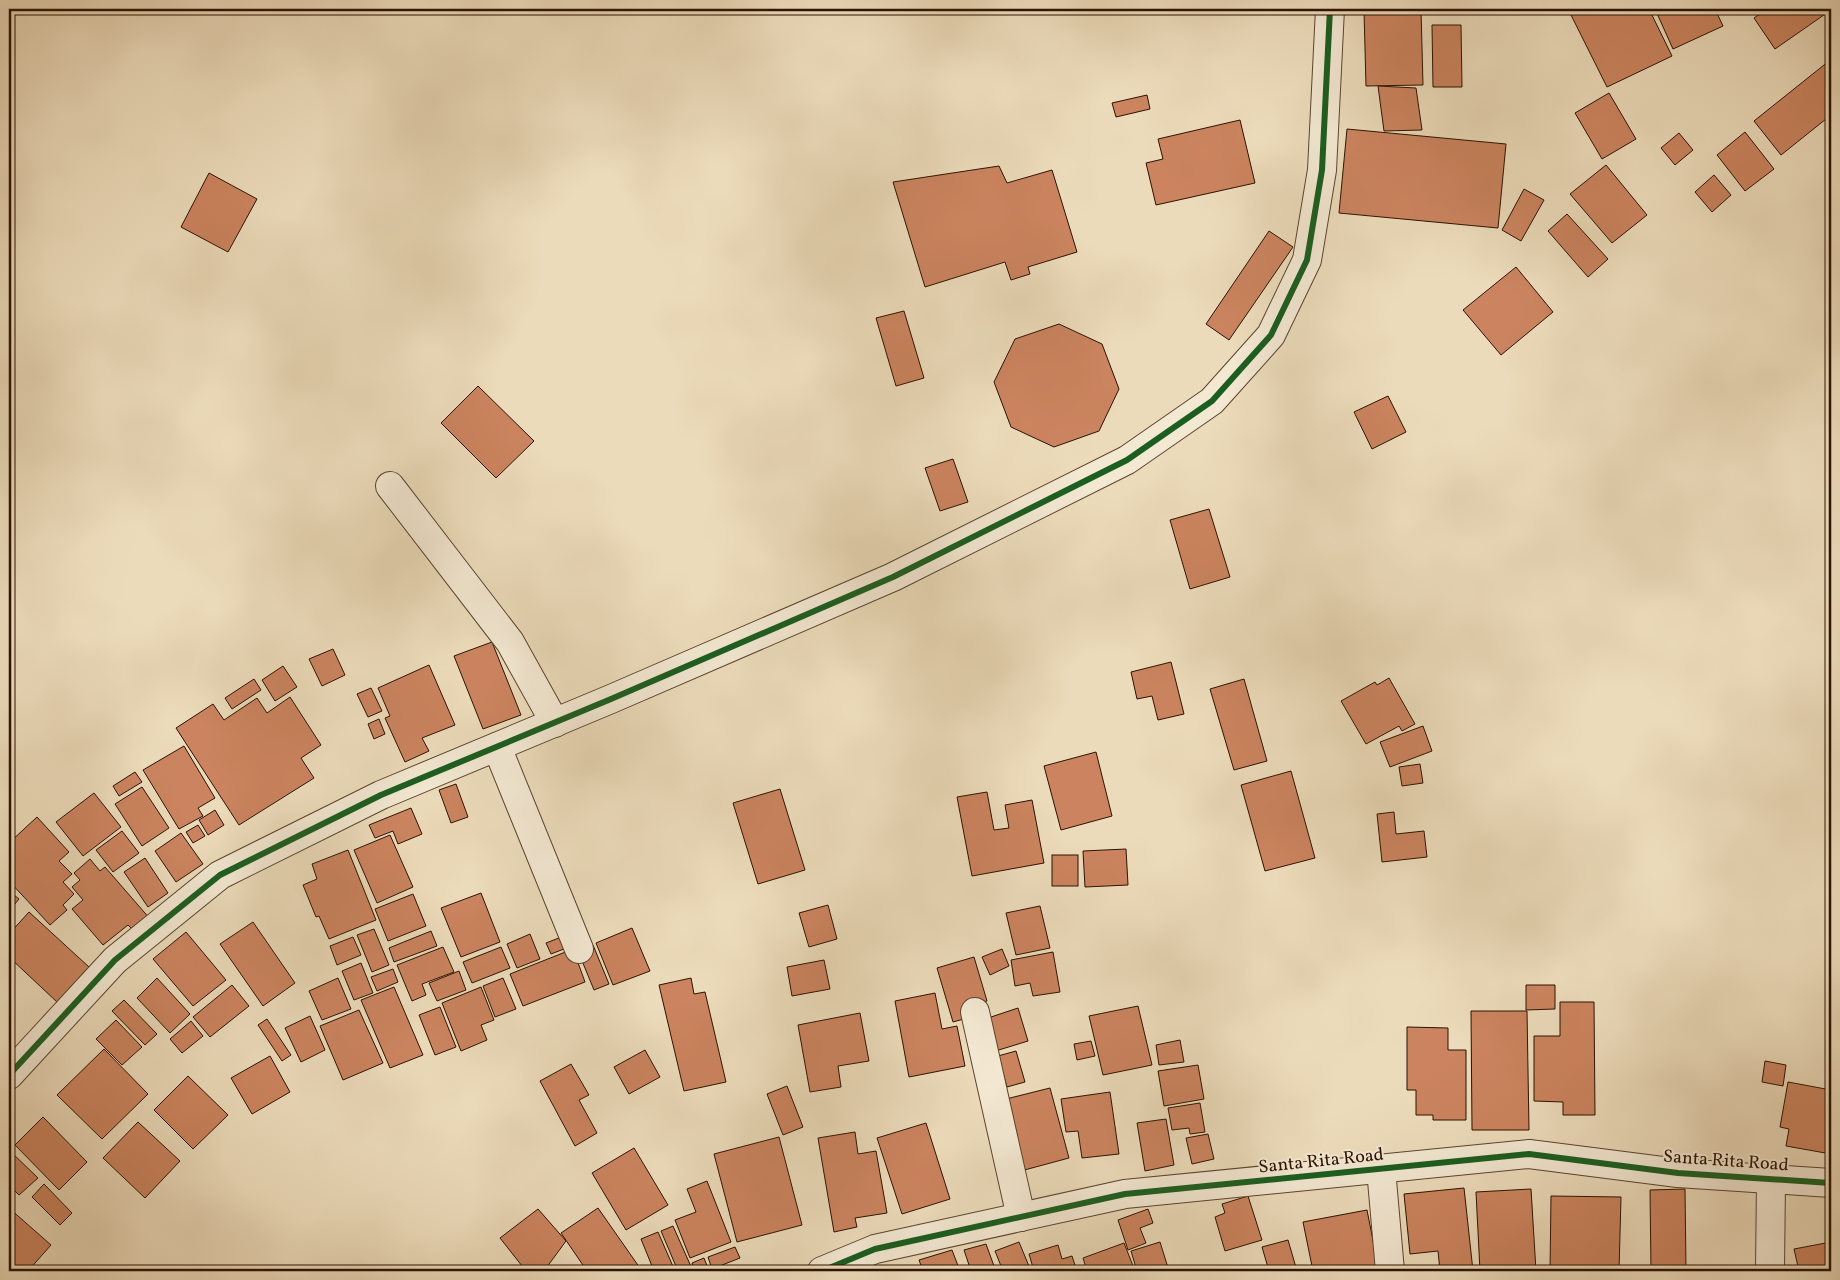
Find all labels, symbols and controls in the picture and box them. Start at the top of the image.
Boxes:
street label: Santa Rita Road [1257,1142,1385,1180]
street label: Santa Rita Road [1662,1145,1790,1178]

